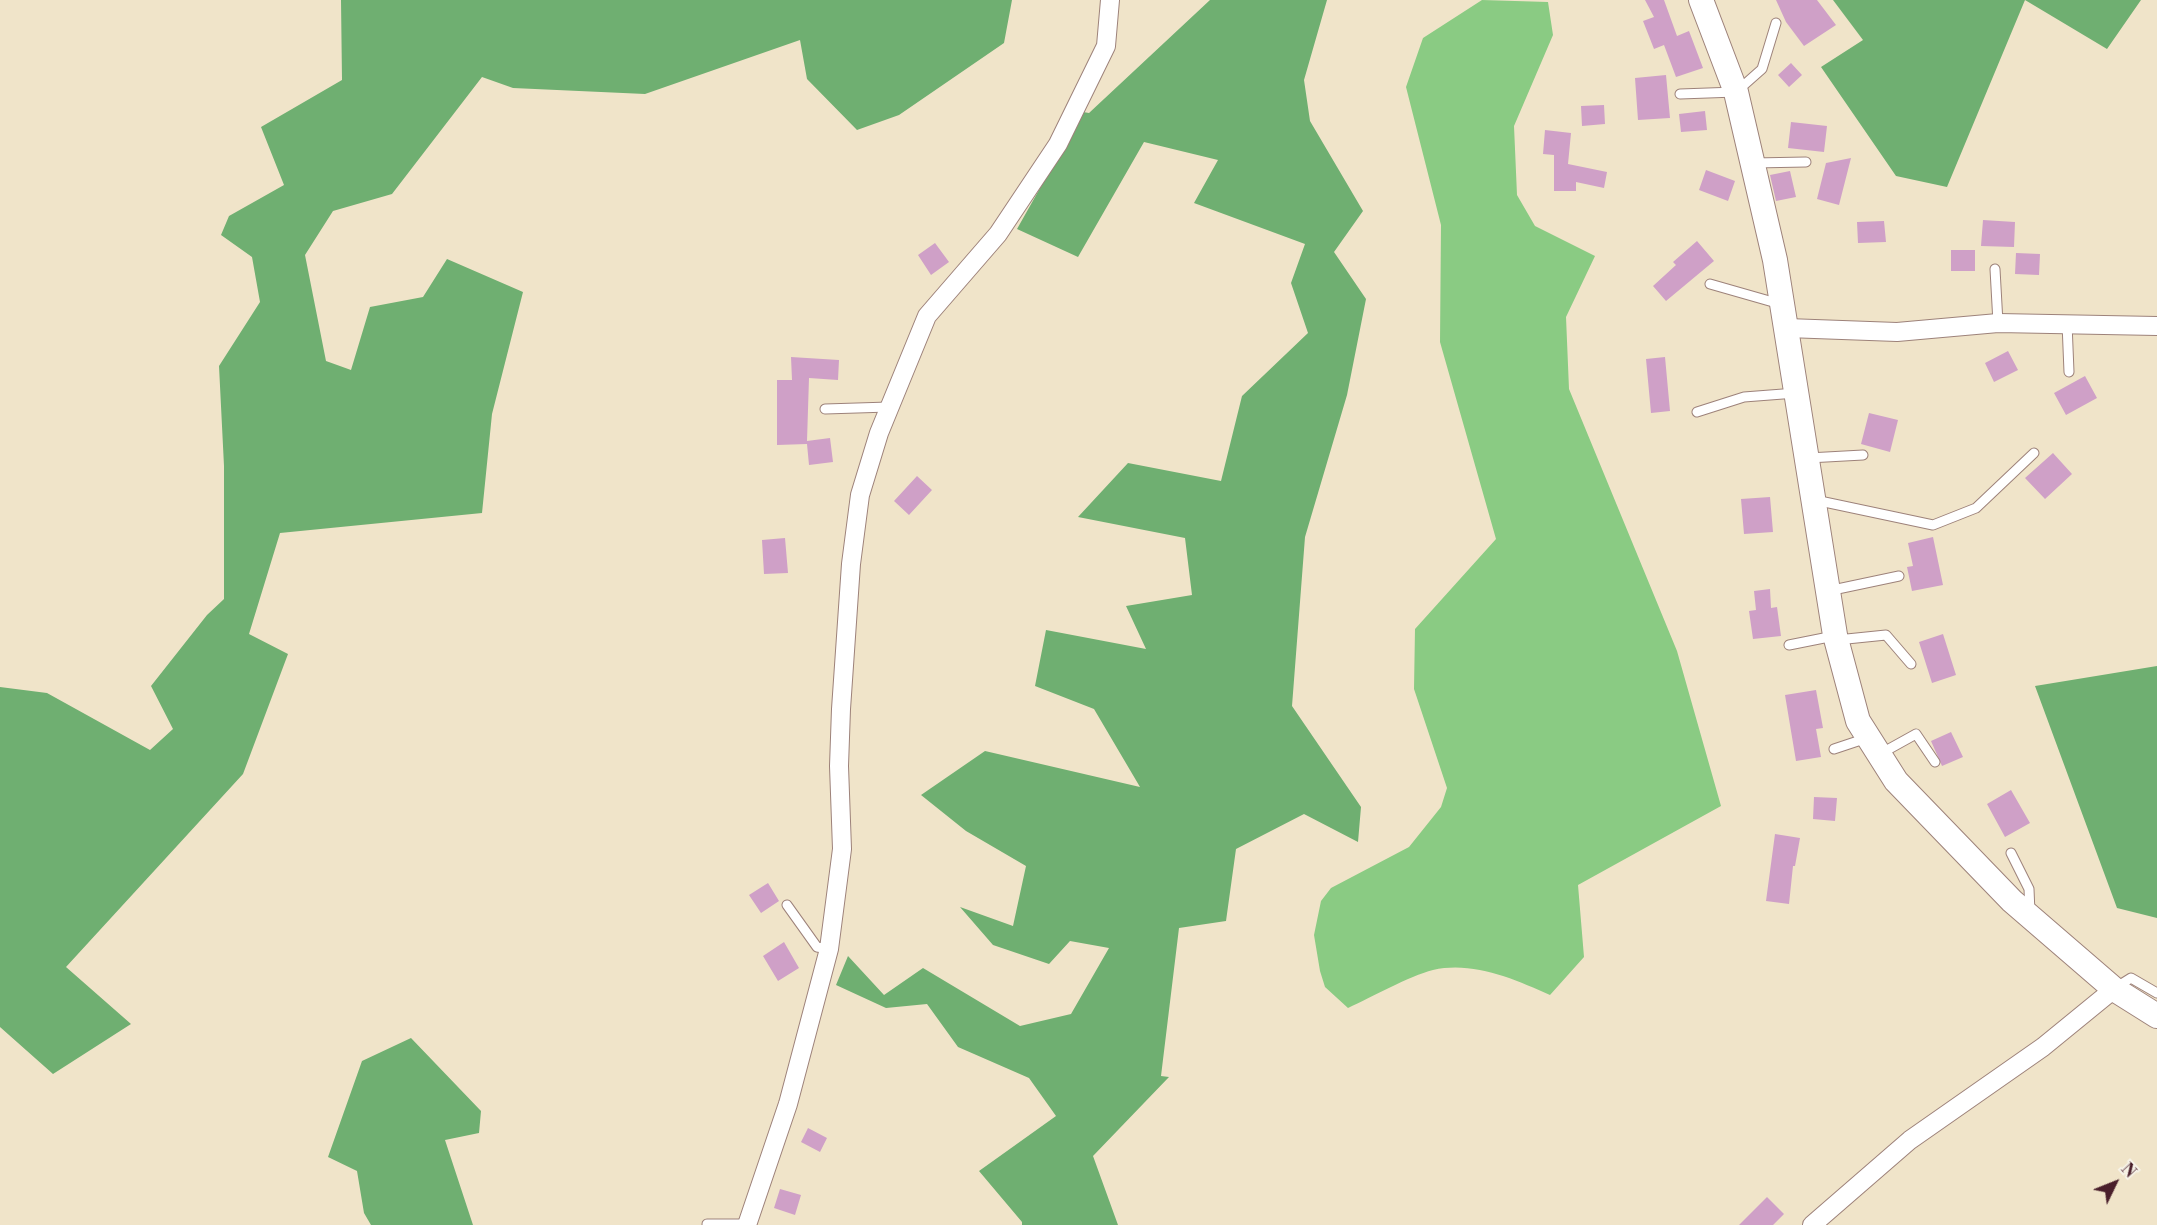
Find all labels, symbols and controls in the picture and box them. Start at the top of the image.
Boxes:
north arrow [2085,1153,2145,1213]
text: N [2117,1159,2140,1182]

